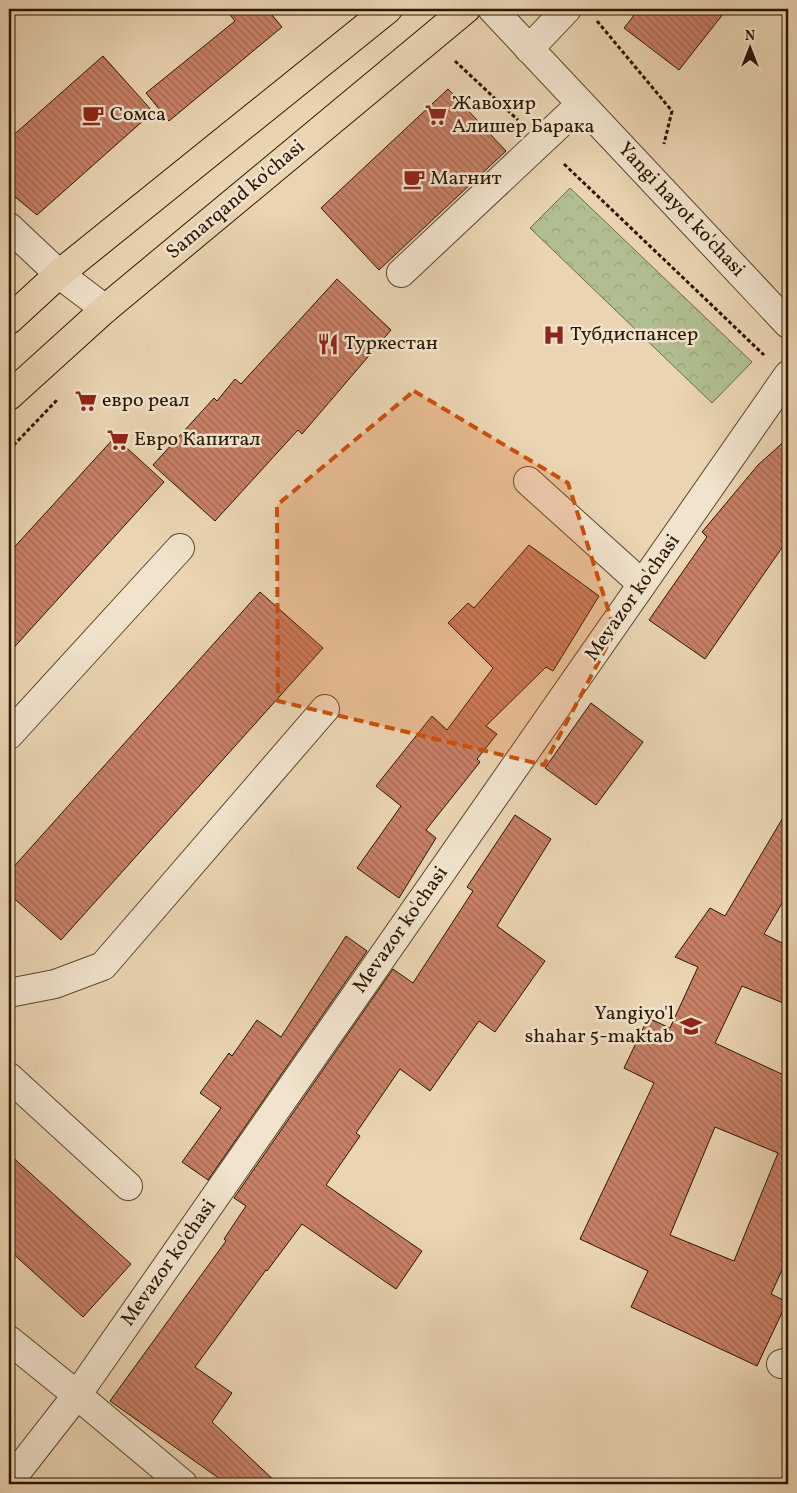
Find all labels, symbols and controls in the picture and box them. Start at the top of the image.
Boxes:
north arrow [724,22,774,72]
text: N [745,27,755,46]
place label: Жавохир Алишер Барака [452,90,594,141]
place label: Сомса [110,101,166,129]
cafe icon: Сомса [80,102,106,128]
supermarket icon: Жавохир Алишер Барака [423,102,449,128]
street label: Samarqand ko'chasi [161,134,311,266]
street label: Yangi hayot ko'chasi [611,136,751,284]
place label: Магнит [430,165,502,193]
cafe icon: Магнит [401,166,427,192]
place label: Тубдиспансер [570,321,698,349]
hospital icon: Тубдиспансер [541,322,567,348]
place label: Туркестан [344,330,438,358]
restaurant icon: Туркестан [315,331,341,357]
place label: евро реал [102,387,190,415]
supermarket icon: евро реал [73,388,99,414]
place label: Евро Капитал [134,426,260,454]
supermarket icon: Евро Капитал [105,427,131,453]
street label: Mevazor ko'chasi [579,529,687,667]
street label: Mevazor ko'chasi [347,861,455,999]
place label: Yangiyo'l shahar 5-maktab [525,1000,674,1051]
school or university icon: Yangiyo'l shahar 5-maktab [678,1013,704,1039]
street label: Mevazor ko'chasi [115,1194,223,1332]

